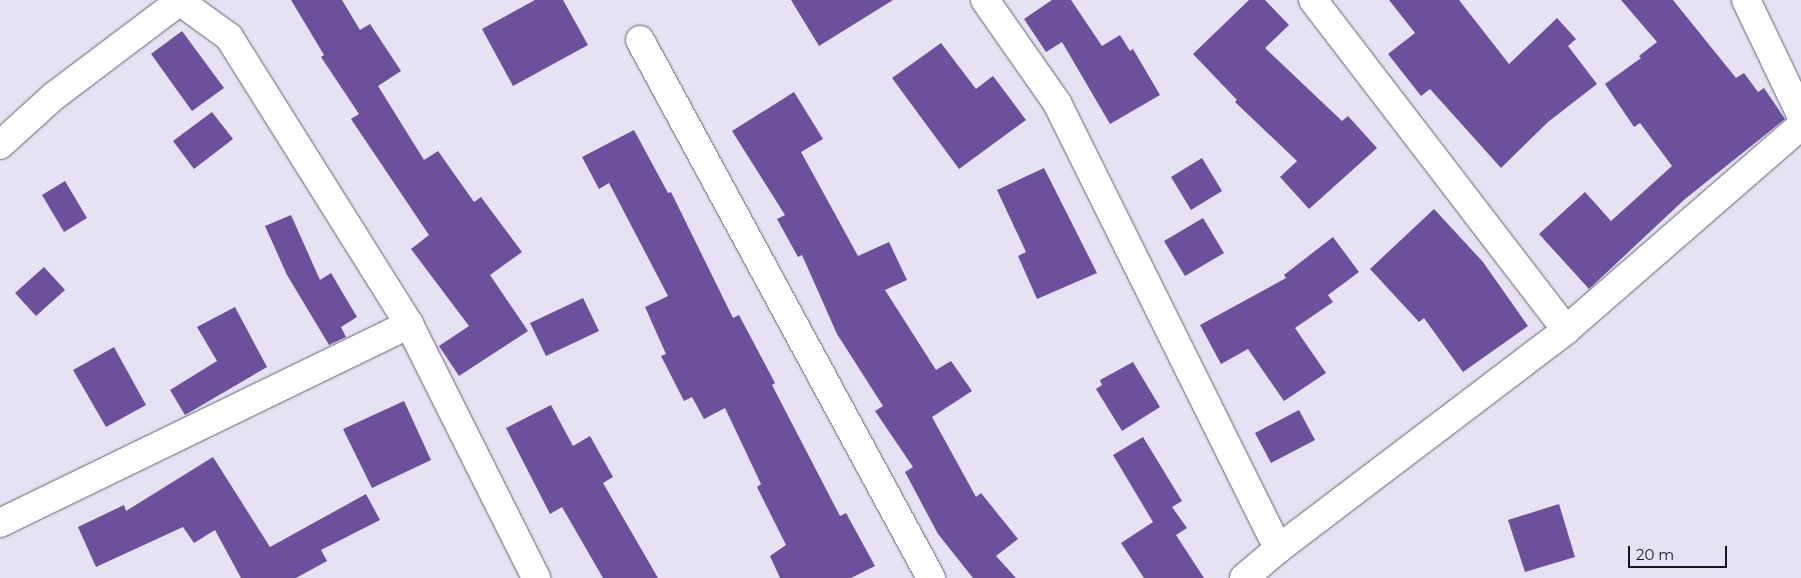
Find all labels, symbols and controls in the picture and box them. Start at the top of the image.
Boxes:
scale bar [1631,536,1730,568]
text: 20 m [1636,545,1674,564]

